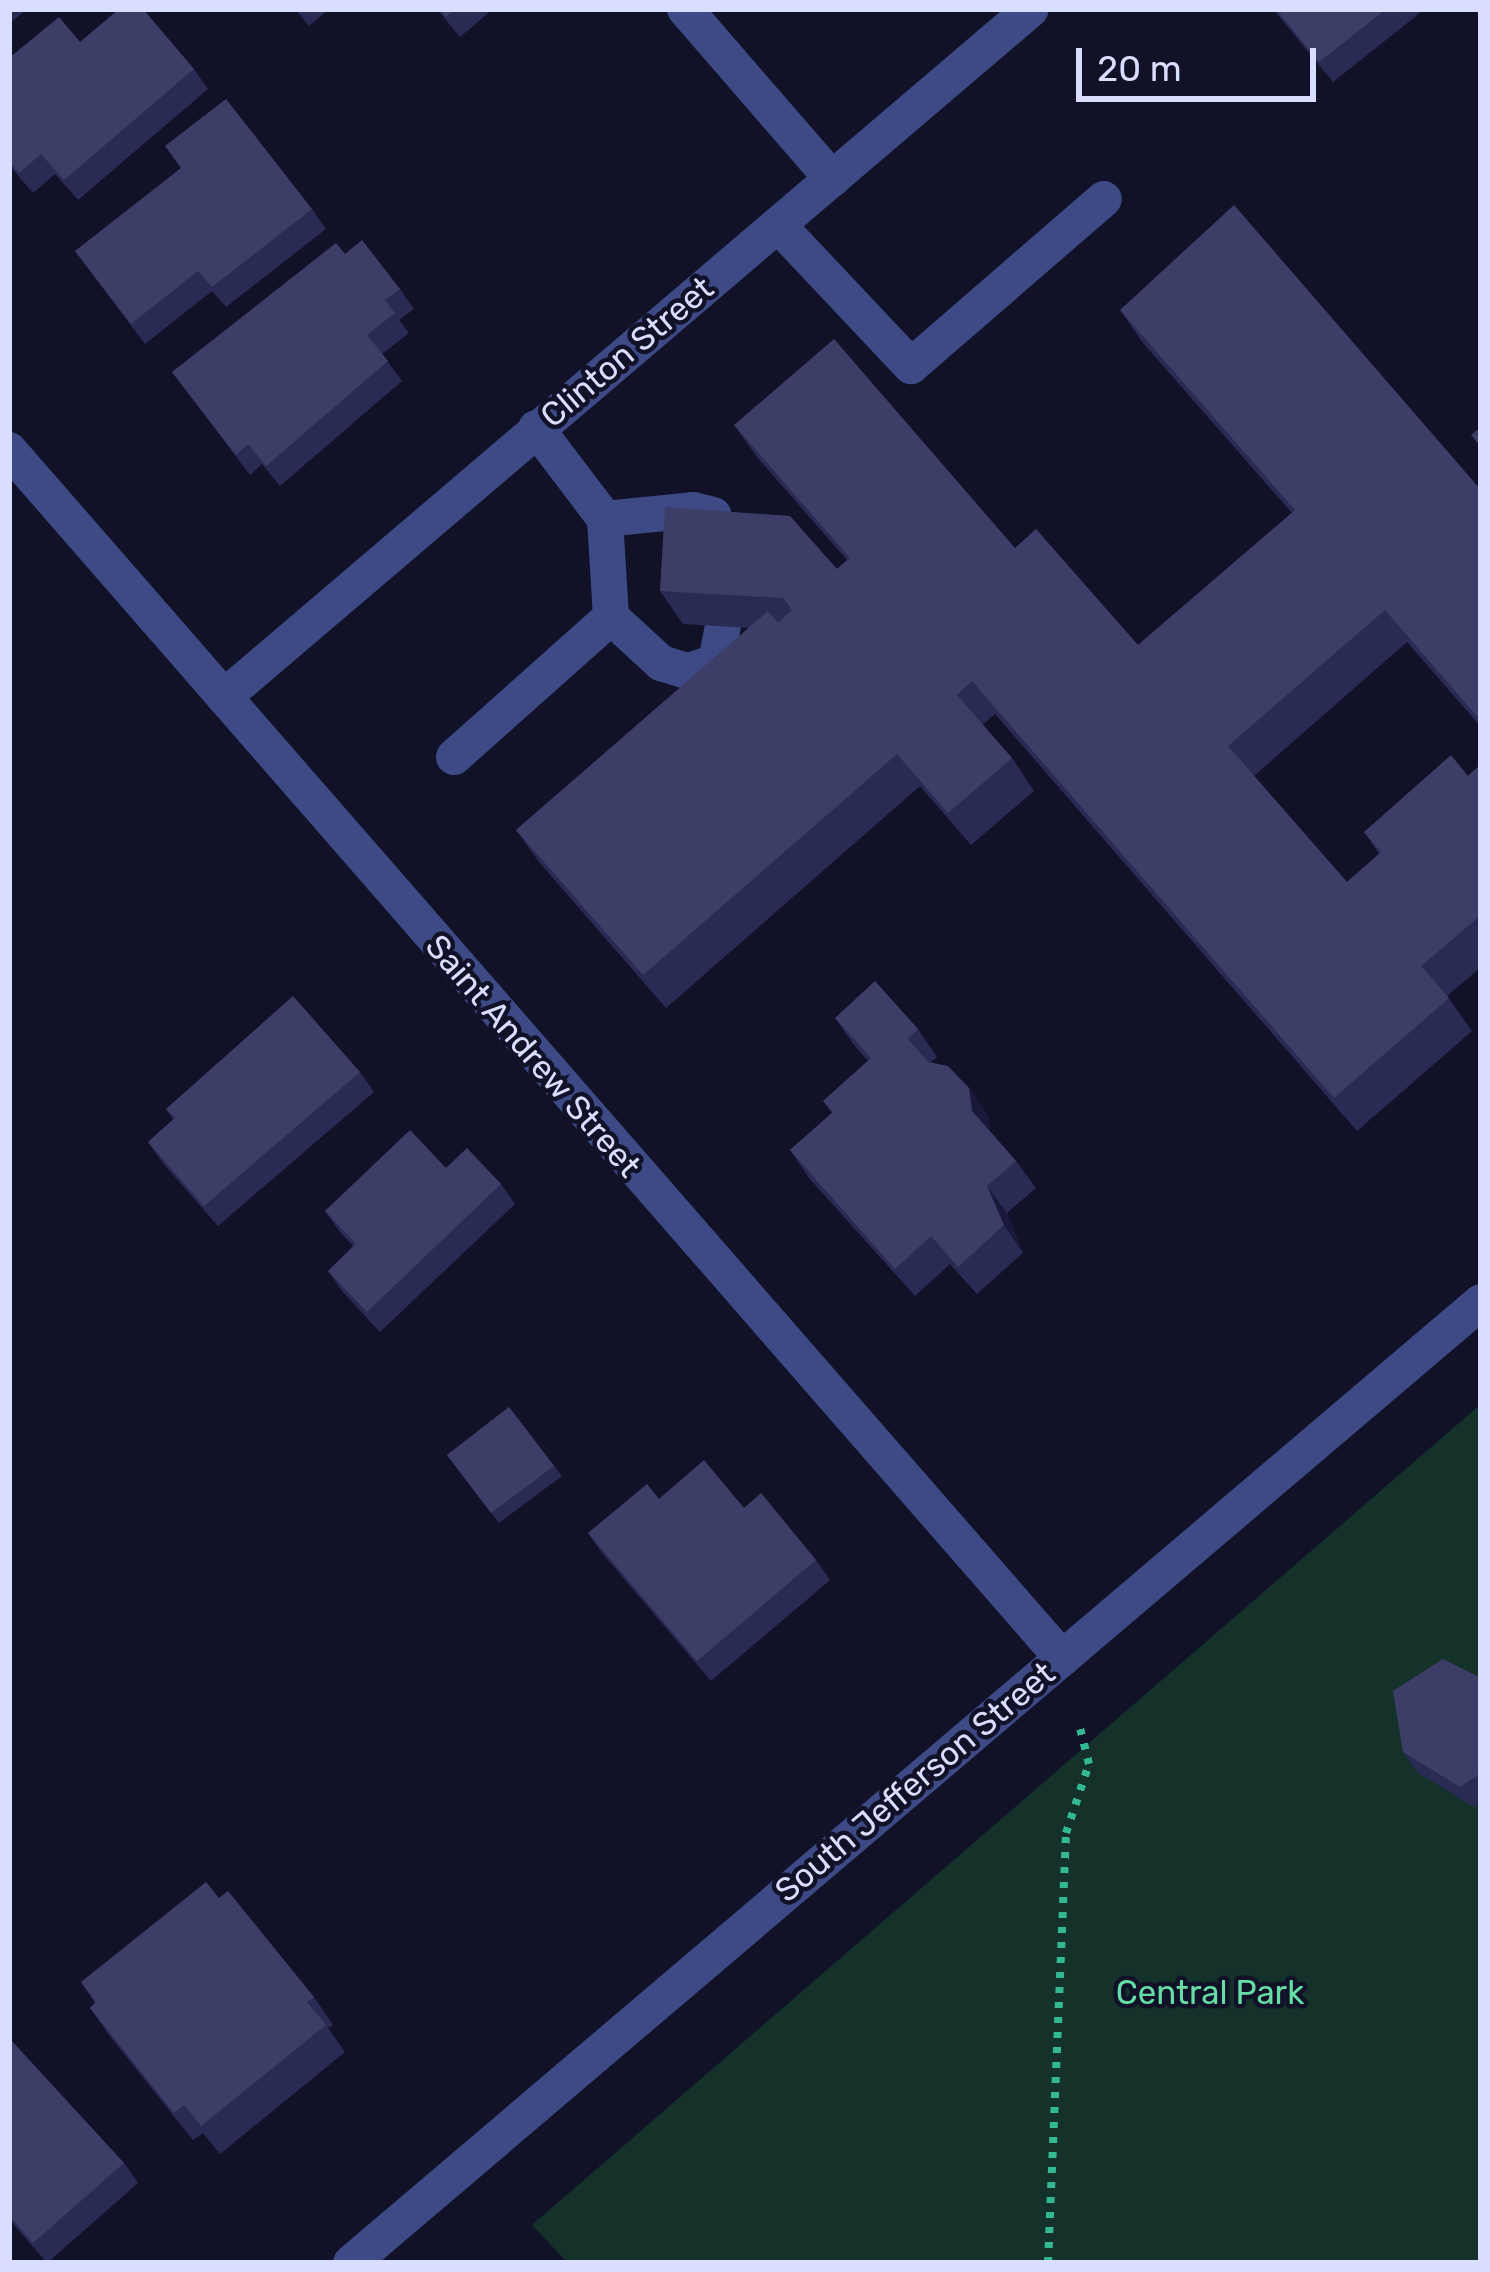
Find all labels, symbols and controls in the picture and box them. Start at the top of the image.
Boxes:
scale bar [1082,24,1322,98]
text: 20 m [1097,47,1182,90]
street label: Clinton Street [533,268,721,436]
street label: Saint Andrew Street [417,926,649,1186]
street label: South Jefferson Street [767,1654,1063,1910]
park label: Central Park [1116,1973,1304,2013]

